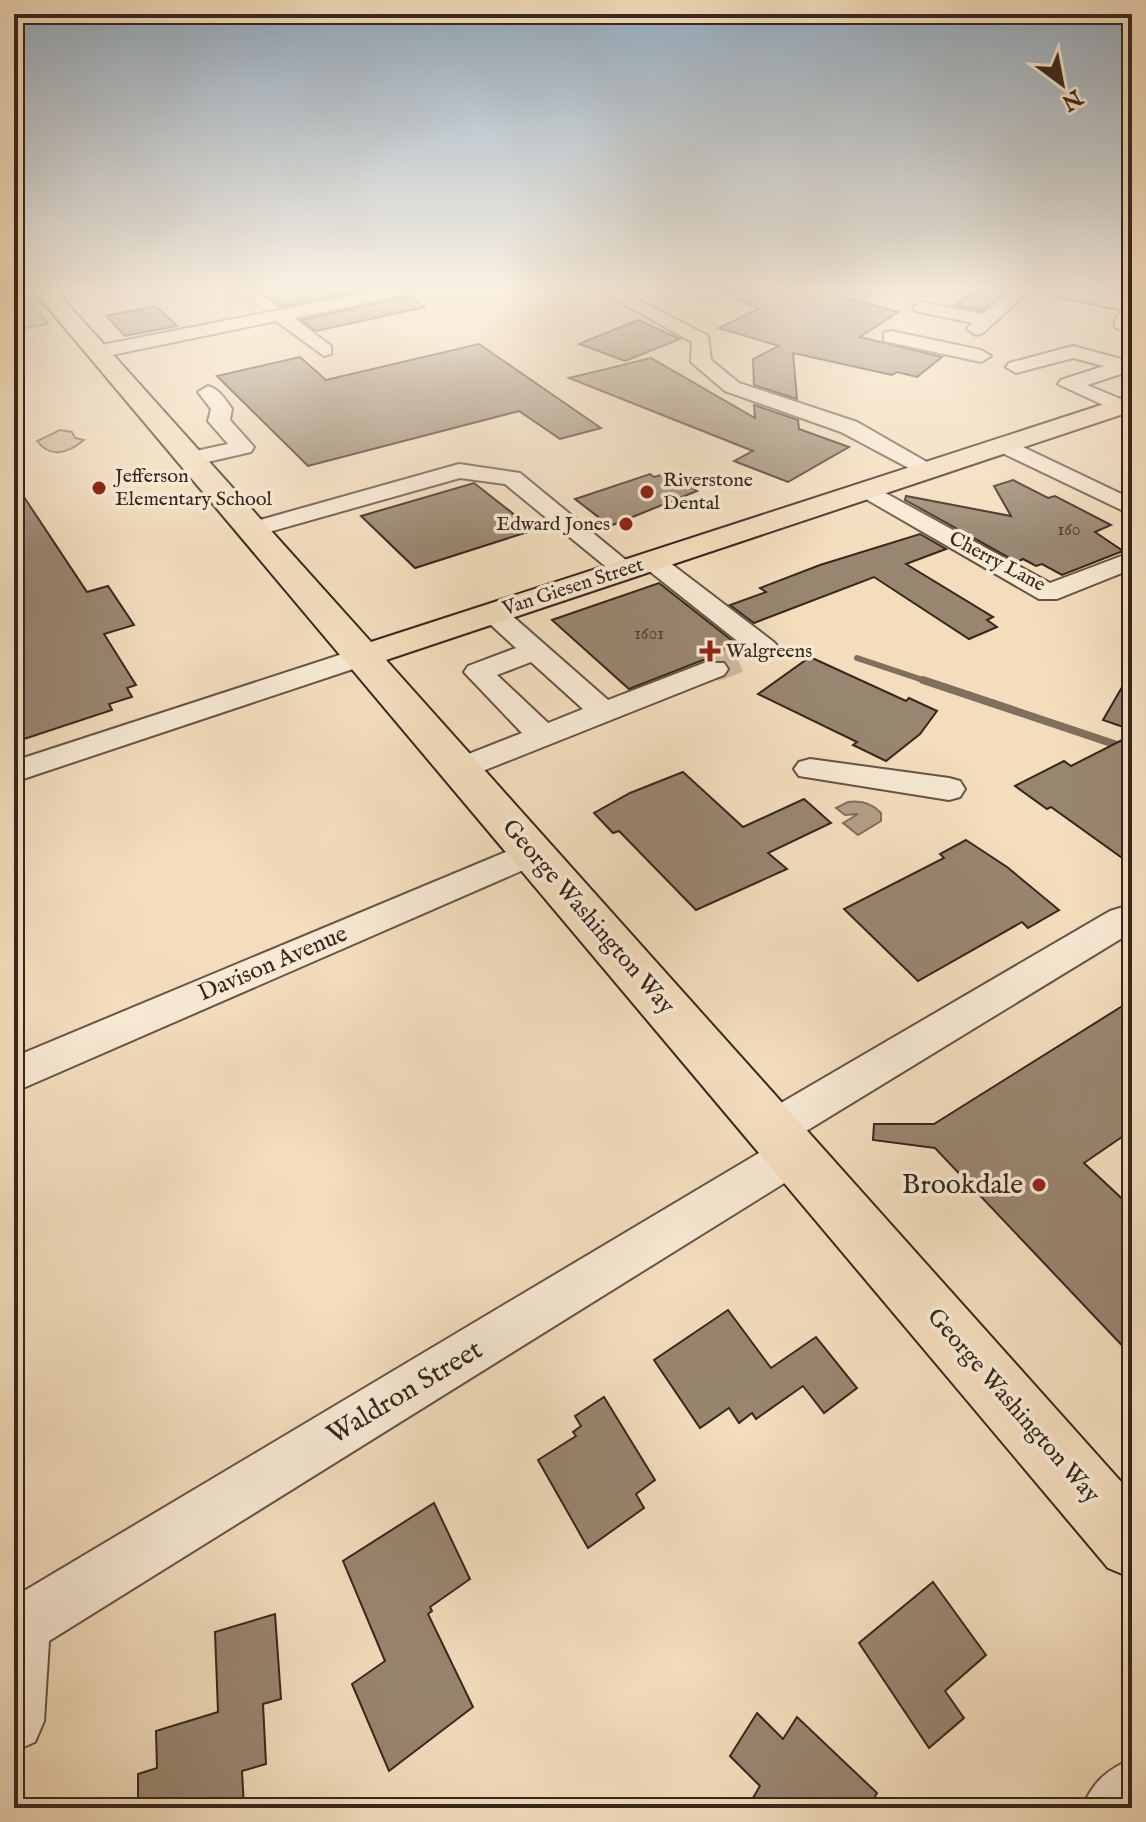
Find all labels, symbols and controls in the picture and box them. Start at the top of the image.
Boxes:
north arrow [1022,44,1102,124]
text: N [1056,82,1088,116]
place label: Jefferson Elementary School [113,464,273,512]
place label: Riverstone Dental [663,468,753,516]
marker: Jefferson Elementary School [90,479,108,497]
marker: Riverstone Dental [638,483,656,501]
place label: Edward Jones [496,512,610,537]
marker: Edward Jones [617,515,635,533]
house number: 160 [1057,519,1081,542]
street label: Cherry Lane [944,526,1050,598]
street label: Van Giesen Street [498,552,647,622]
house number: 1601 [634,623,664,646]
place label: Walgreens [726,639,812,664]
marker: Walgreens [701,642,719,660]
street label: George Washington Way [495,813,681,1021]
street label: Davison Avenue [194,919,352,1009]
place label: Brookdale [902,1168,1023,1203]
marker: Brookdale [1030,1176,1048,1194]
street label: George Washington Way [920,1302,1106,1510]
street label: Waldron Street [321,1333,490,1453]

